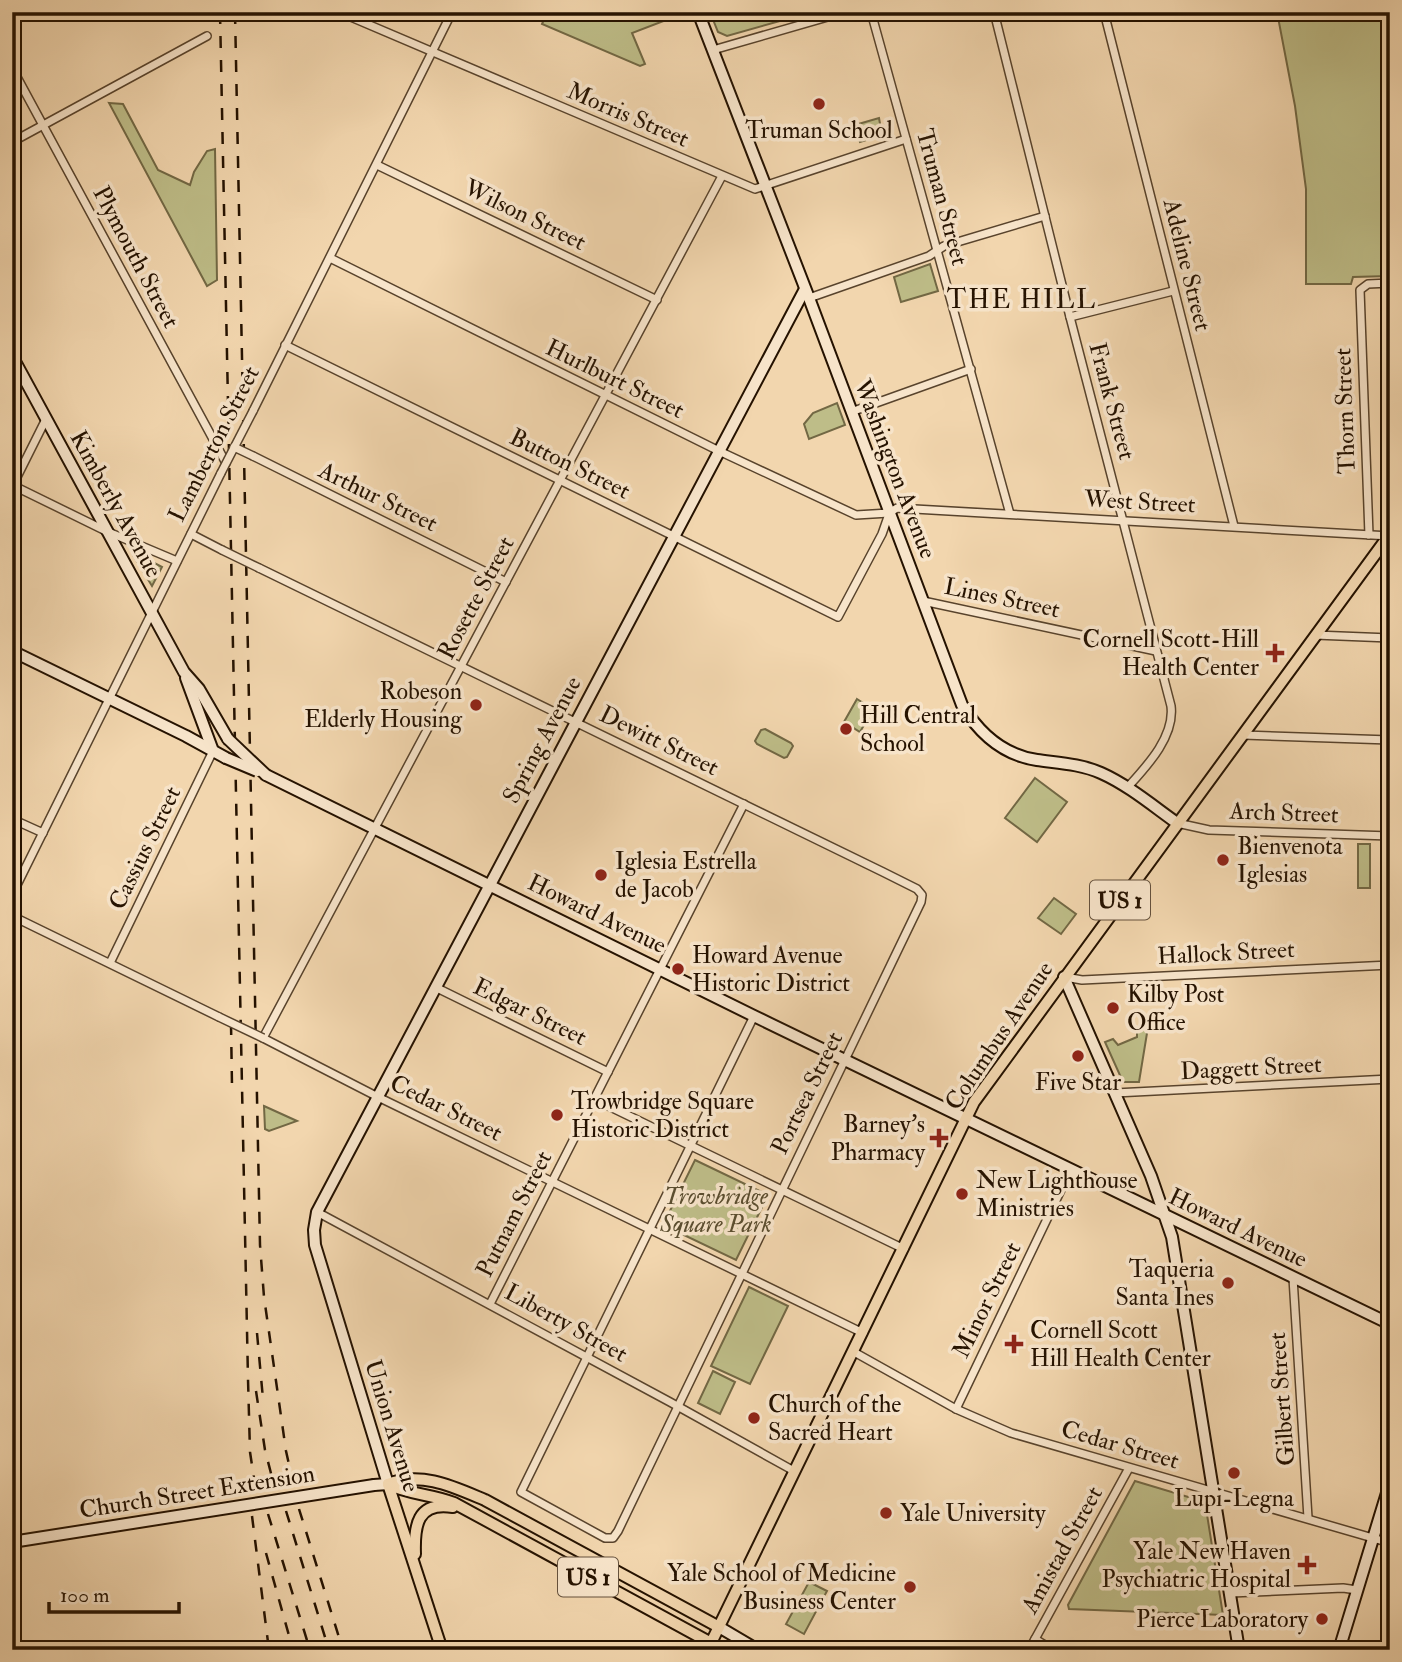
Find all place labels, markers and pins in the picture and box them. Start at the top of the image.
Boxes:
marker: Truman School [811,96,827,112]
place label: Truman School [745,115,893,146]
place label: Cornell Scott-Hill Health Center [1083,624,1259,683]
marker: Cornell Scott-Hill Health Center [1265,643,1285,663]
place label: Robeson Elderly Housing [304,676,463,735]
marker: Robeson Elderly Housing [468,697,484,713]
place label: Hill Central School [860,700,976,759]
marker: Hill Central School [838,721,854,737]
place label: Bienvenota Iglesias [1237,831,1344,890]
place label: Iglesia Estrella de Jacob [615,846,758,905]
marker: Bienvenota Iglesias [1215,852,1231,868]
marker: Iglesia Estrella de Jacob [593,867,609,883]
place label: Howard Avenue Historic District [692,940,850,999]
marker: Howard Avenue Historic District [670,961,686,977]
place label: Kilby Post Office [1127,979,1225,1038]
marker: Kilby Post Office [1105,1000,1121,1016]
marker: Five Star [1070,1048,1086,1064]
place label: Five Star [1035,1067,1121,1098]
place label: Trowbridge Square Historic District [571,1086,754,1145]
marker: Trowbridge Square Historic District [549,1107,565,1123]
place label: Barney's Pharmacy [831,1109,925,1168]
marker: Barney's Pharmacy [931,1130,947,1146]
place label: New Lighthouse Ministries [976,1165,1137,1224]
marker: New Lighthouse Ministries [954,1186,970,1202]
place label: Taqueria Santa Ines [1116,1254,1215,1313]
marker: Taqueria Santa Ines [1220,1275,1236,1291]
place label: Cornell Scott Hill Health Center [1030,1315,1211,1374]
marker: Cornell Scott Hill Health Center [1004,1334,1024,1354]
place label: Church of the Sacred Heart [768,1389,901,1448]
marker: Church of the Sacred Heart [746,1410,762,1426]
marker: Lupi-Legna [1226,1465,1242,1481]
place label: Lupi-Legna [1174,1483,1295,1514]
place label: Yale University [900,1498,1046,1529]
marker: Yale University [878,1505,894,1521]
place label: Yale New Haven Psychiatric Hospital [1101,1536,1291,1595]
marker: Yale New Haven Psychiatric Hospital [1297,1555,1317,1575]
place label: Yale School of Medicine Business Center [667,1558,896,1617]
marker: Yale School of Medicine Business Center [902,1579,918,1595]
place label: Pierce Laboratory [1136,1604,1308,1635]
marker: Pierce Laboratory [1314,1611,1330,1627]

